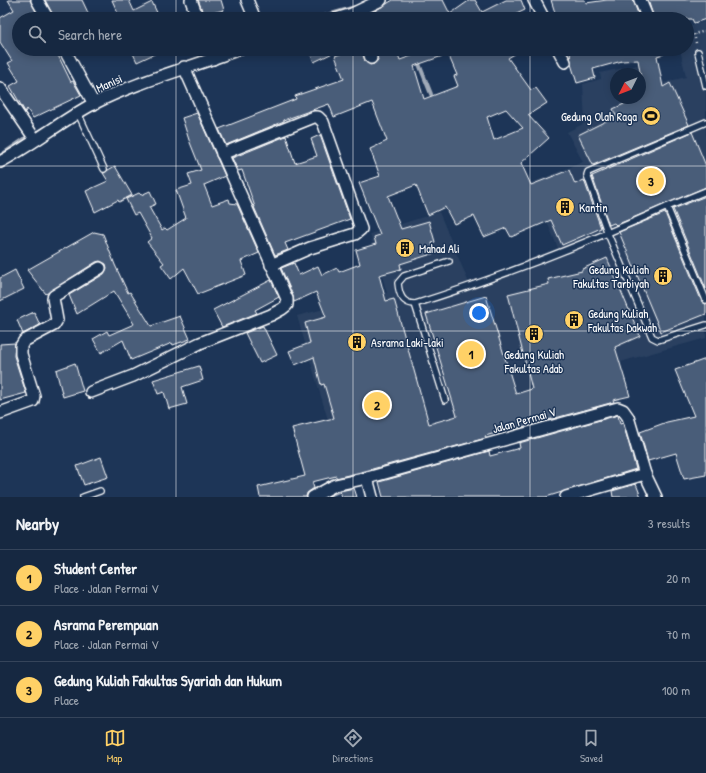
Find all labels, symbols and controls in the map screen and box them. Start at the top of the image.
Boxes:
search box [12,12,694,56]
icon: search [26,23,48,45]
text: Search here [58,24,122,45]
north arrow [610,68,646,104]
street label: Manisi [93,70,125,96]
sports icon: Gedung Olah Raga [640,105,662,127]
place label: Gedung Olah Raga [561,108,637,125]
pin: 3 [638,166,664,196]
building icon: Kantin [554,196,576,218]
place label: Kantin [579,199,608,216]
building icon: Mahad Ali [394,237,416,259]
place label: Mahad Ali [419,240,460,257]
place label: Gedung Kuliah Fakultas Tarbiyah [572,261,649,292]
building icon: Gedung Kuliah Fakultas Tarbiyah [652,265,674,287]
your location [469,303,489,323]
place label: Gedung Kuliah Fakultas Dakwah [587,305,657,336]
building icon: Gedung Kuliah Fakultas Dakwah [563,309,585,331]
building icon: Gedung Kuliah Fakultas Adab [523,323,545,345]
building icon: Asrama Laki-laki [346,331,368,353]
place label: Asrama Laki-laki [371,334,444,351]
pin: 1 [458,339,484,369]
place label: Gedung Kuliah Fakultas Adab [504,346,564,377]
pin: 2 [364,390,390,420]
street label: Jalan Permai V [490,403,558,437]
text: Nearby [16,512,59,535]
text: 3 results [648,514,690,532]
text: Student Center [54,558,137,579]
text: 1 [27,569,31,587]
text: 20 m [666,569,690,587]
text: Place · Jalan Permai V [54,579,159,597]
text: Asrama Perempuan [54,614,159,635]
text: 2 [26,625,32,643]
text: 70 m [666,625,690,643]
text: Place · Jalan Permai V [54,635,159,653]
text: Gedung Kuliah Fakultas Syariah dan Hukum [54,670,282,691]
text: 3 [26,681,32,699]
text: 100 m [662,681,690,699]
text: Place [54,691,79,709]
tab: Map [104,727,126,765]
tab: Directions [333,727,373,765]
tab: Saved [580,727,602,765]

